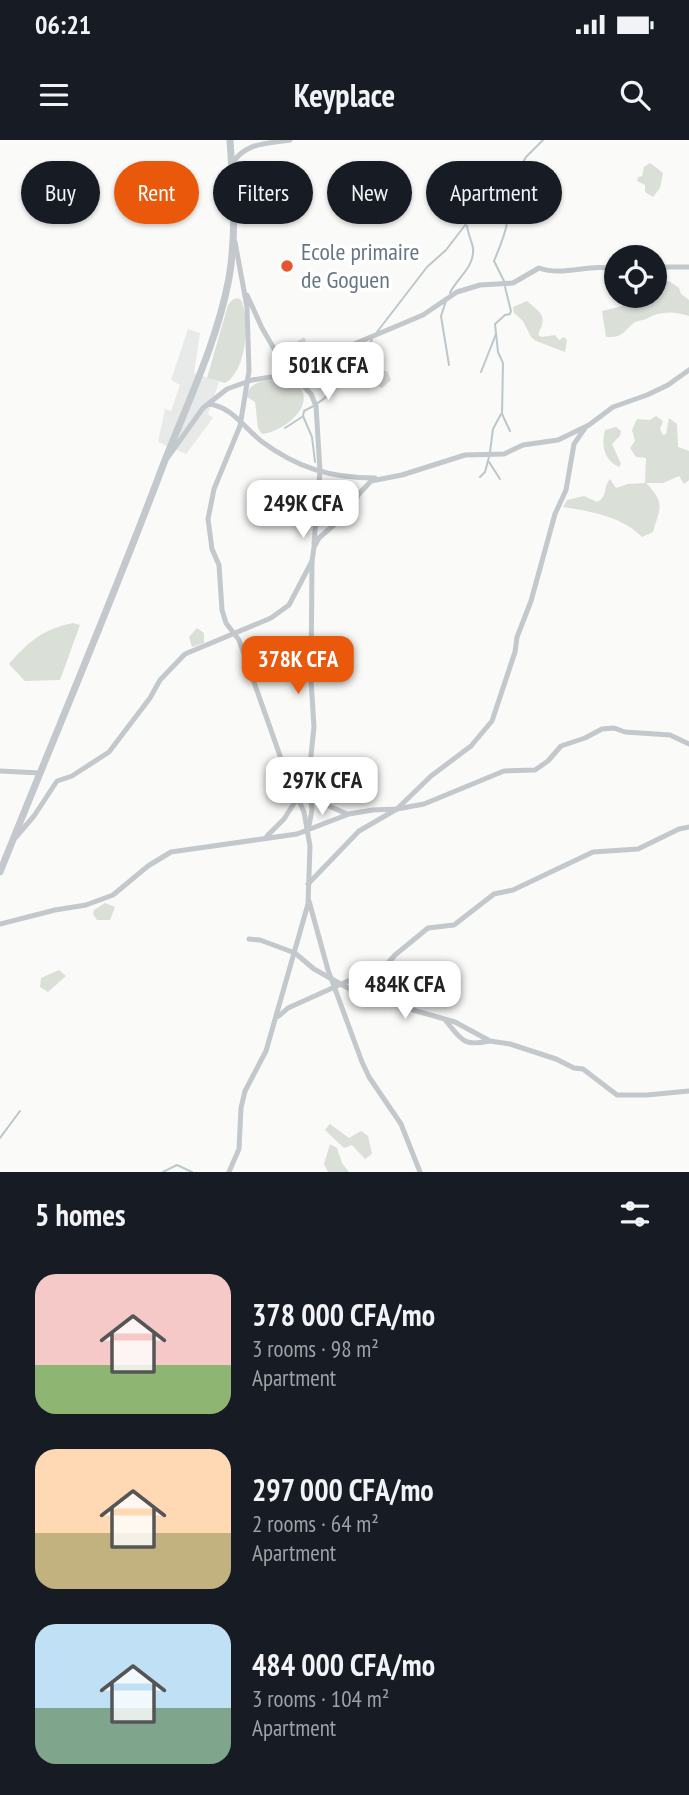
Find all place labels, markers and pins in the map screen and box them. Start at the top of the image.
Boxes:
place label: Ecole primaire de Goguen [301,236,420,295]
marker: Ecole primaire de Goguen [279,258,295,274]
pin: 501K CFA [256,342,400,402]
pin: 249K CFA [231,480,375,540]
pin: 378K CFA [226,636,370,696]
pin: 297K CFA [250,758,394,817]
pin: 484K CFA [333,962,477,1021]

